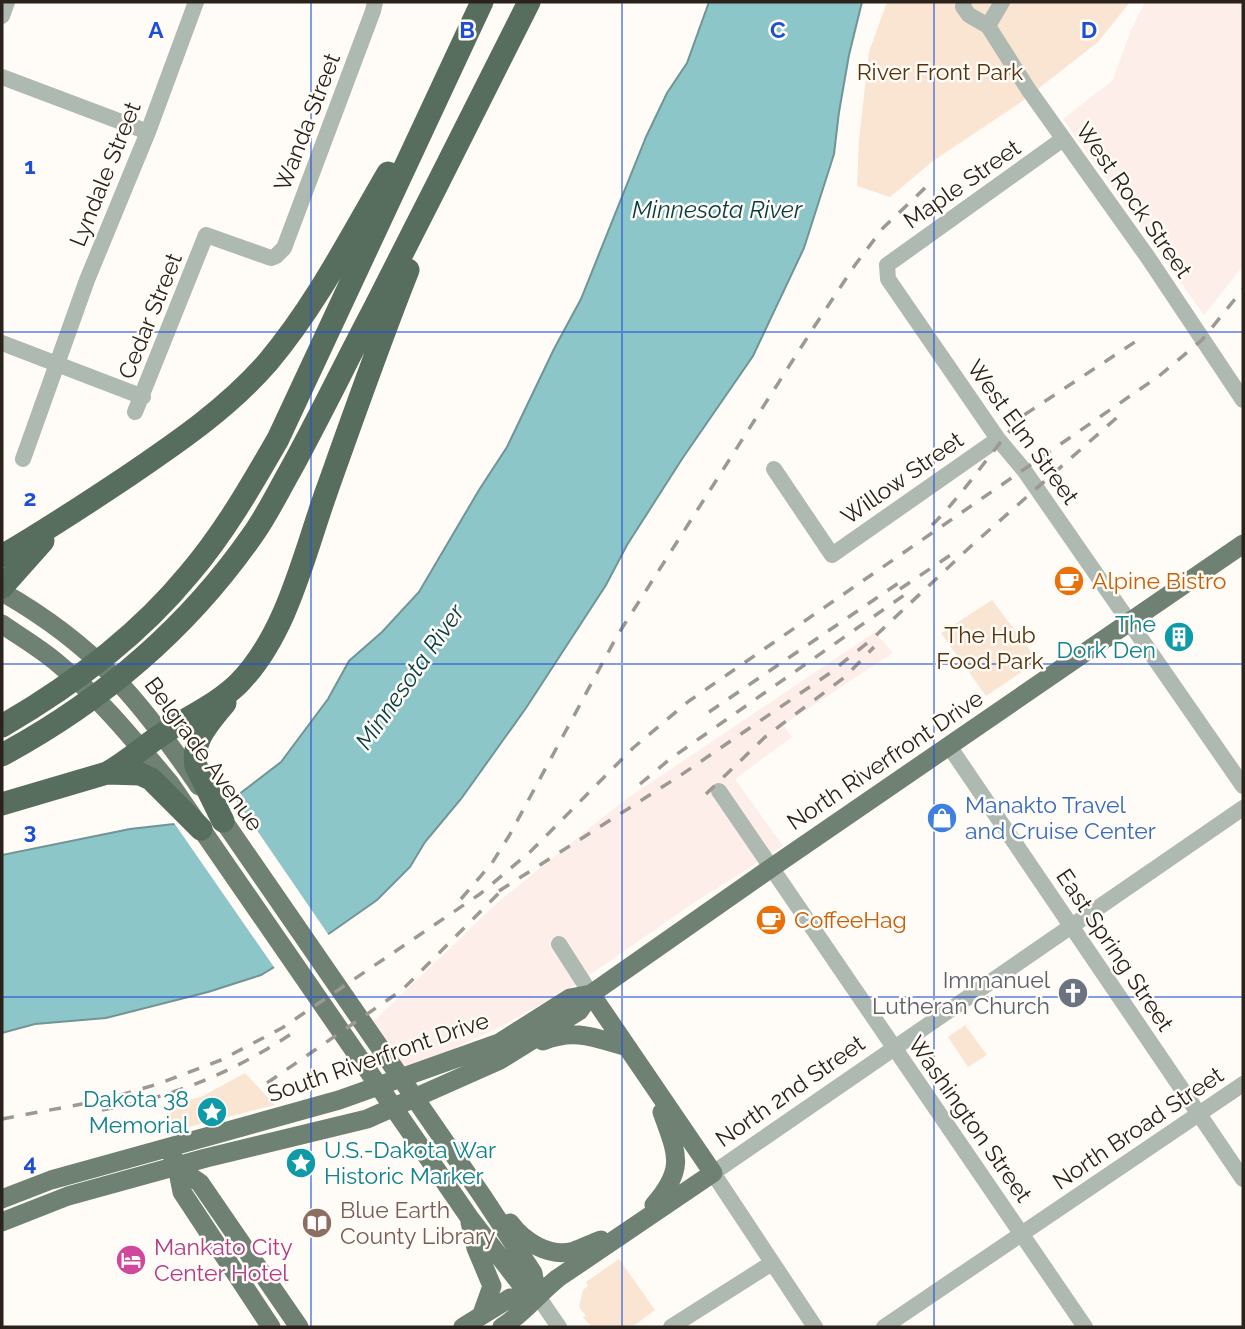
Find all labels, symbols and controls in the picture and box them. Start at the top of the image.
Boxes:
text: A [148,16,164,43]
text: B [459,16,475,43]
text: C [770,16,786,43]
text: D [1081,16,1097,43]
street label: Wanda Street [268,49,345,194]
park label: River Front Park [857,58,1023,85]
street label: Lyndale Street [63,97,146,250]
street label: West Rock Street [1071,117,1198,283]
street label: Maple Street [898,133,1025,234]
text: 1 [24,152,36,179]
water label: Minnesota River [632,195,803,224]
street label: Cedar Street [112,249,187,383]
street label: West Elm Street [962,354,1085,509]
street label: Willow Street [836,425,968,530]
text: 2 [24,484,36,511]
cafe icon: Alpine Bistro [1052,564,1086,598]
place label: Alpine Bistro [1092,567,1226,594]
water label: Minnesota River [349,598,471,755]
place label: The Dork Den [1056,610,1156,663]
building icon: The Dork Den [1162,620,1196,654]
park label: The Hub Food Park [936,621,1044,674]
street label: Belgrade Avenue [140,672,269,836]
street label: North Riverfront Drive [782,684,988,835]
place label: Manakto Travel and Cruise Center [965,791,1156,844]
shop icon: Manakto Travel and Cruise Center [925,801,959,835]
text: 3 [24,817,36,844]
street label: East Spring Street [1051,864,1180,1036]
cafe icon: CoffeeHag [754,903,788,937]
place label: CoffeeHag [794,906,907,933]
place label: Immanuel Lutheran Church [872,966,1051,1019]
church icon: Immanuel Lutheran Church [1056,976,1090,1010]
street label: South Riverfront Drive [264,1006,492,1107]
street label: North 2nd Street [710,1029,870,1152]
street label: Washington Street [903,1030,1038,1207]
street label: North Broad Street [1047,1060,1228,1195]
place label: Dakota 38 Memorial [83,1085,190,1138]
place icon: Dakota 38 Memorial [195,1095,229,1129]
place label: U.S.-Dakota War Historic Marker [324,1136,496,1189]
place icon: U.S.-Dakota War Historic Marker [284,1146,318,1180]
text: 4 [23,1149,37,1176]
place label: Blue Earth County Library [340,1196,496,1249]
library icon: Blue Earth County Library [300,1206,334,1240]
place label: Mankato City Center Hotel [154,1233,293,1286]
hotel icon: Mankato City Center Hotel [114,1243,148,1277]

